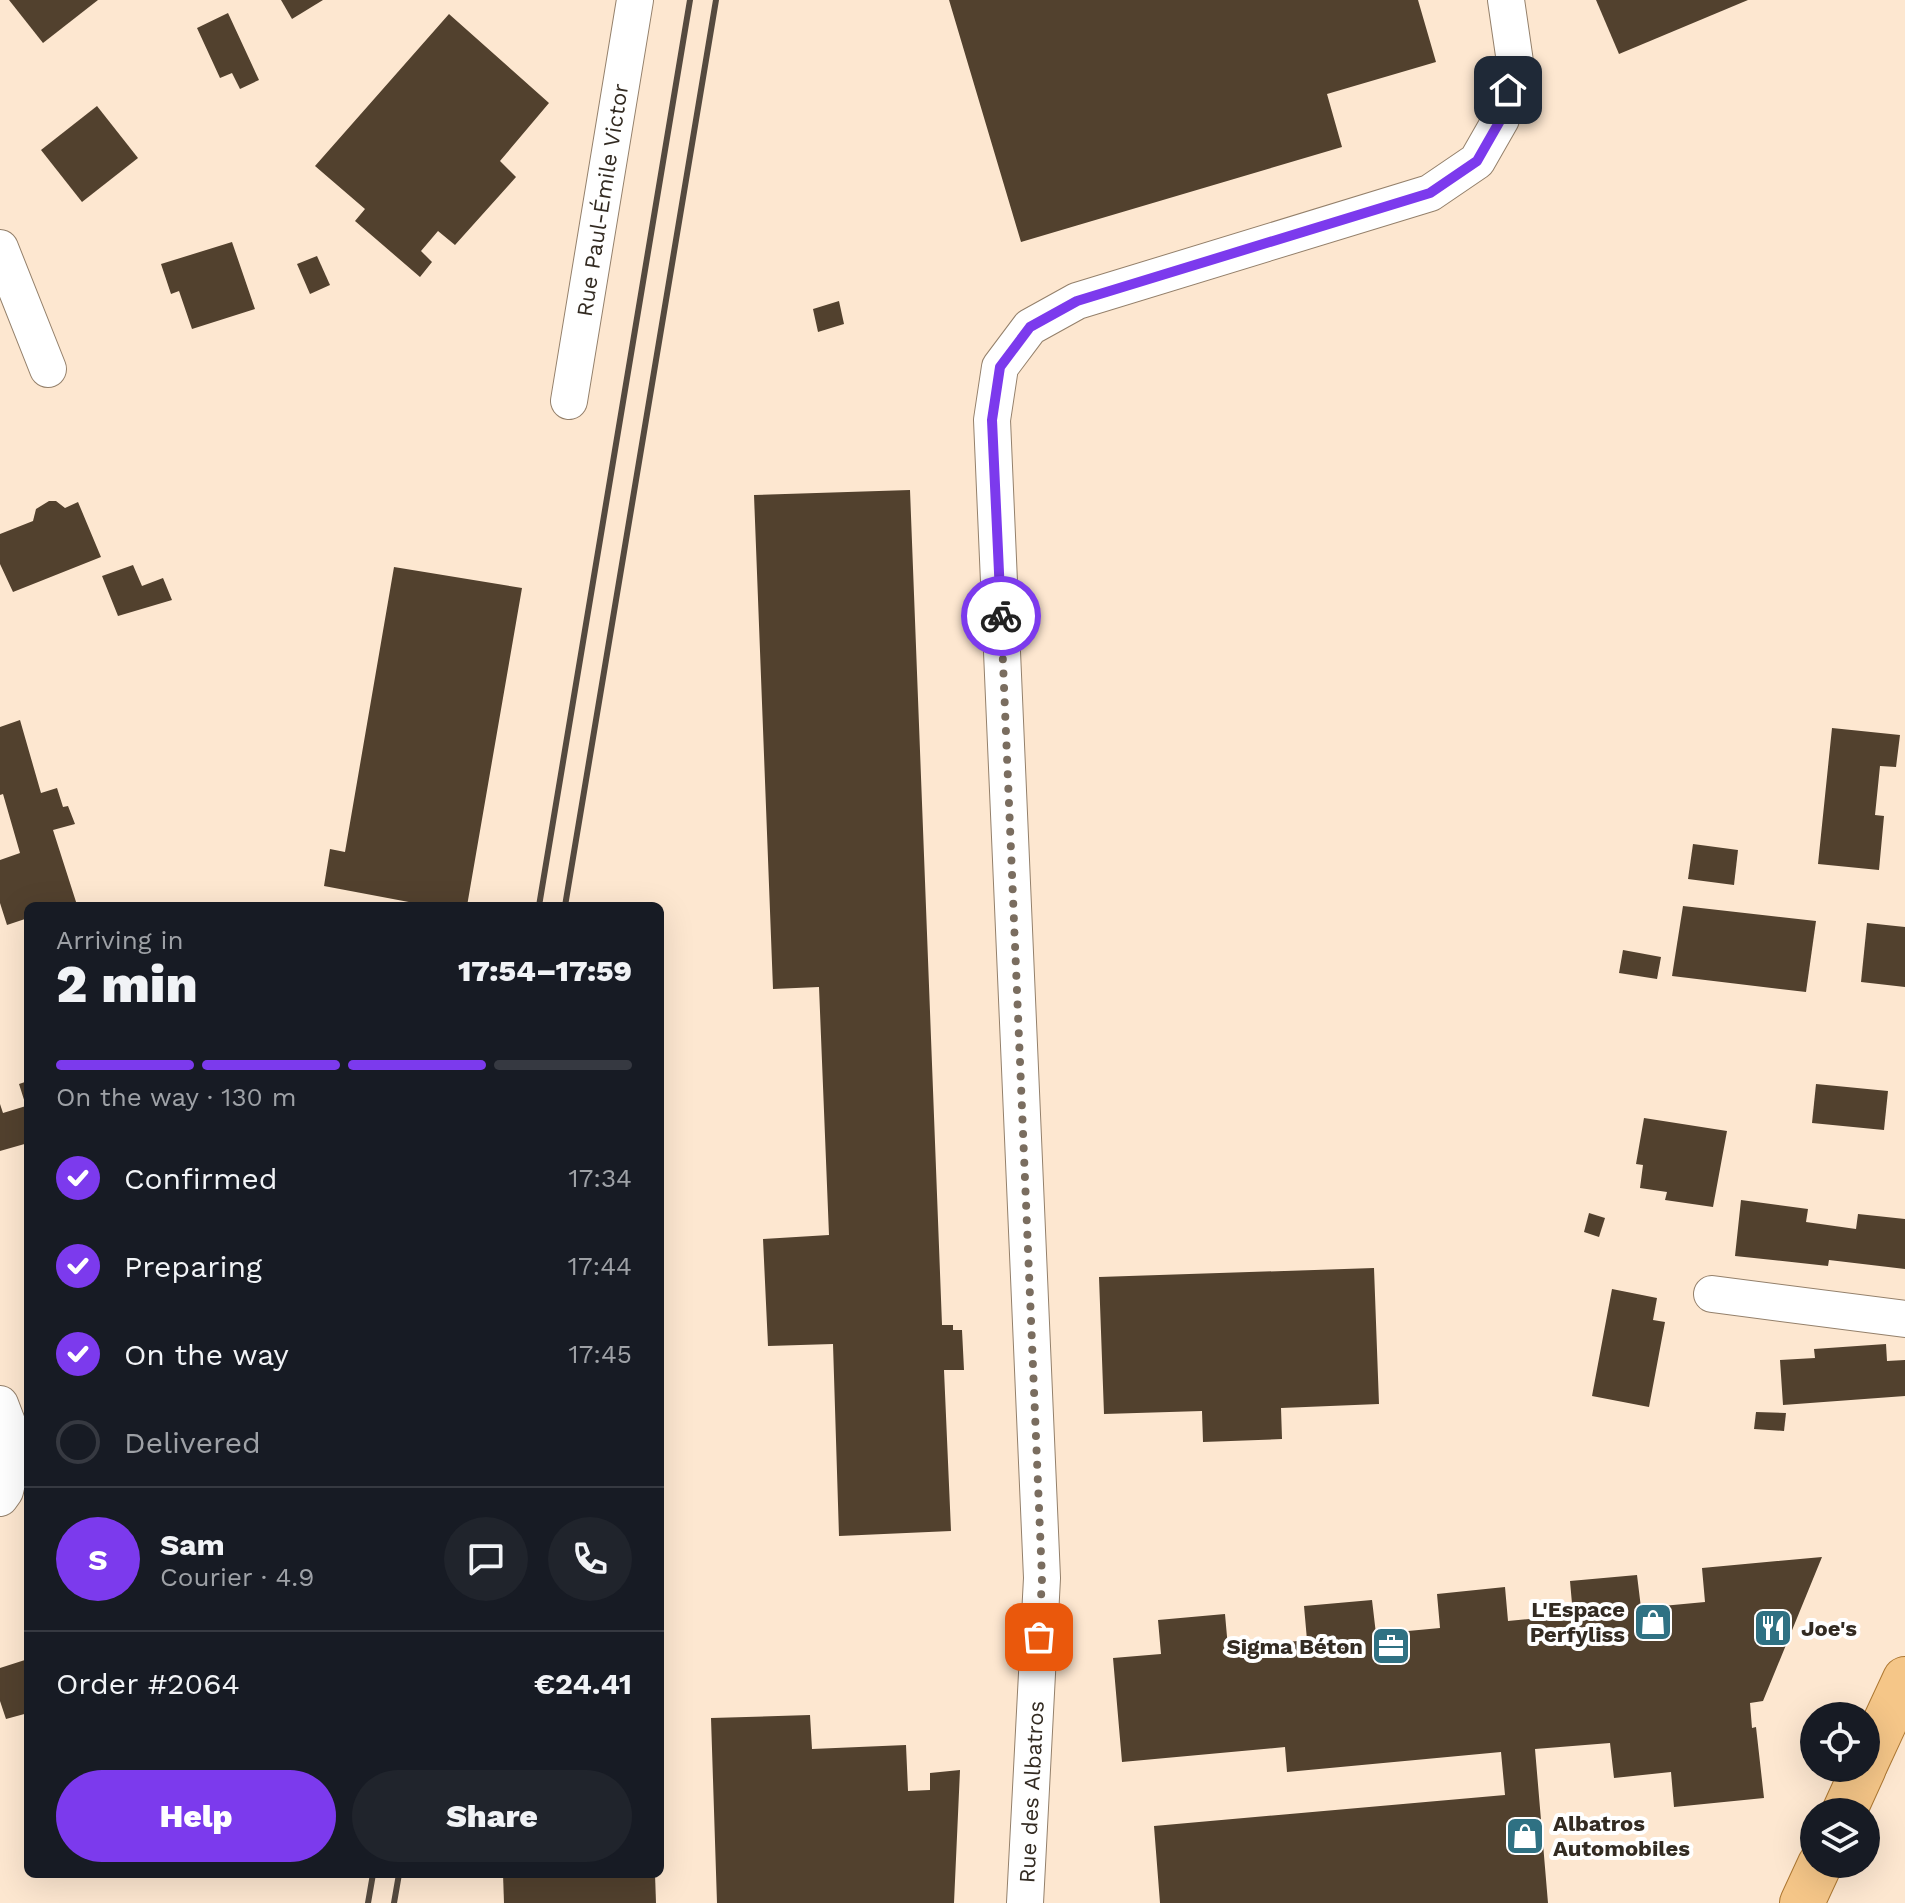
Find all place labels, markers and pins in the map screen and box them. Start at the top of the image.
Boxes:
pin [1474,56,1542,124]
place label: L'Espace Perfyliss [1530,1597,1625,1647]
shop icon: L'Espace Perfyliss [1632,1601,1674,1643]
pin [1005,1603,1073,1671]
restaurant icon: Joe's [1752,1607,1794,1649]
place label: Joe's [1801,1616,1857,1641]
office icon: Sigma Béton [1370,1625,1412,1667]
place label: Sigma Béton [1227,1634,1363,1659]
place label: Albatros Automobiles [1553,1811,1690,1861]
shop icon: Albatros Automobiles [1504,1815,1546,1857]

